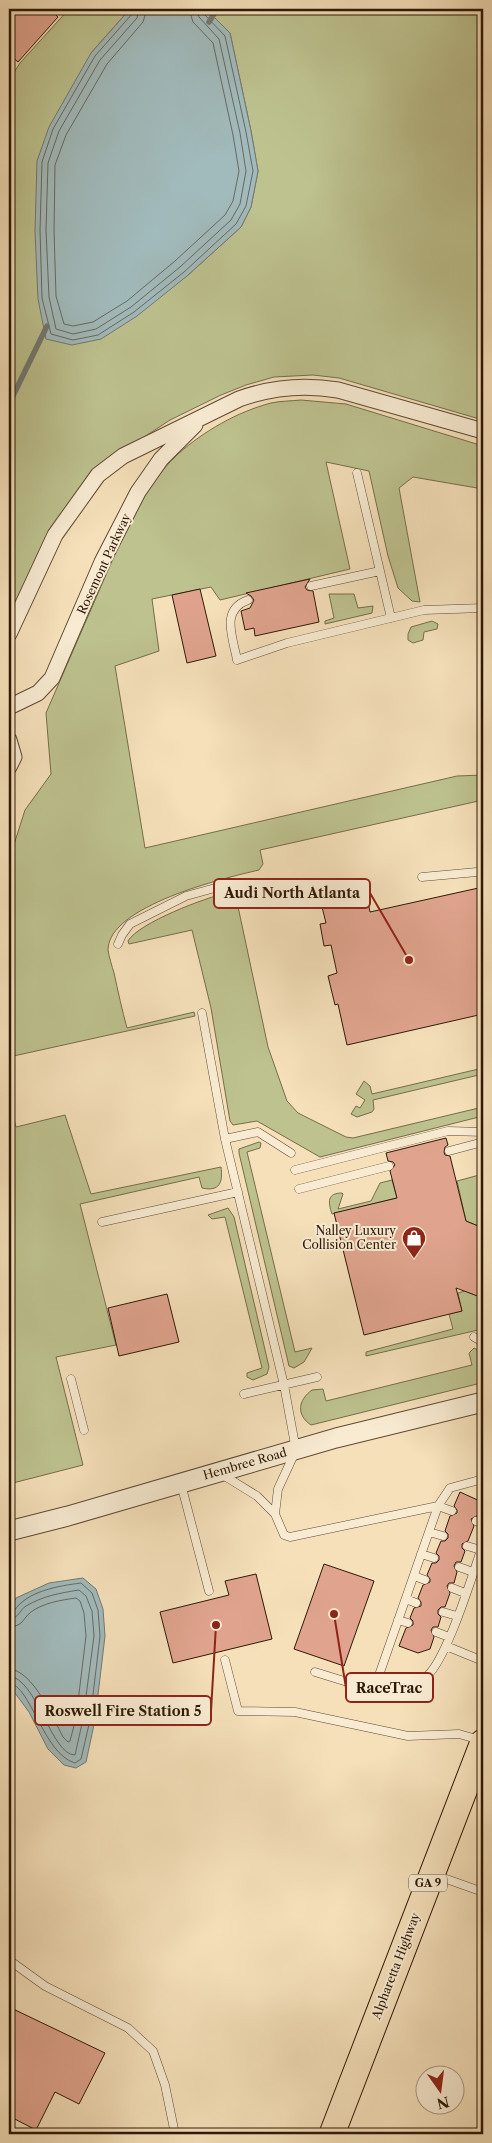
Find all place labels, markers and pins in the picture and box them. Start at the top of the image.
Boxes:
callout: Audi North Atlanta [214,879,370,908]
place label: Nalley Luxury Collision Center [302,1223,396,1252]
shop icon: Nalley Luxury Collision Center [401,1225,427,1259]
callout: RaceTrac [346,1673,433,1702]
callout: Roswell Fire Station 5 [35,1696,211,1725]

